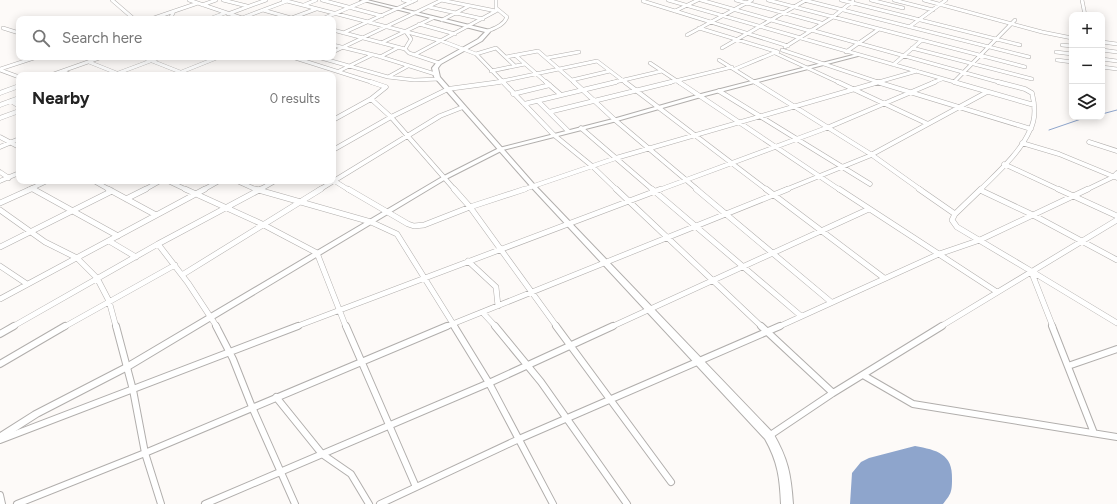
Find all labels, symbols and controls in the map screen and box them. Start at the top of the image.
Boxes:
map controls [1069,12,1105,120]
button: + [1069,12,1105,48]
search box [16,16,336,60]
icon: search [30,27,52,49]
text: Search here [62,29,142,47]
button: − [1069,48,1105,84]
button: layers [1069,84,1105,120]
text: Nearby [32,88,90,108]
text: 0 results [270,91,320,106]

